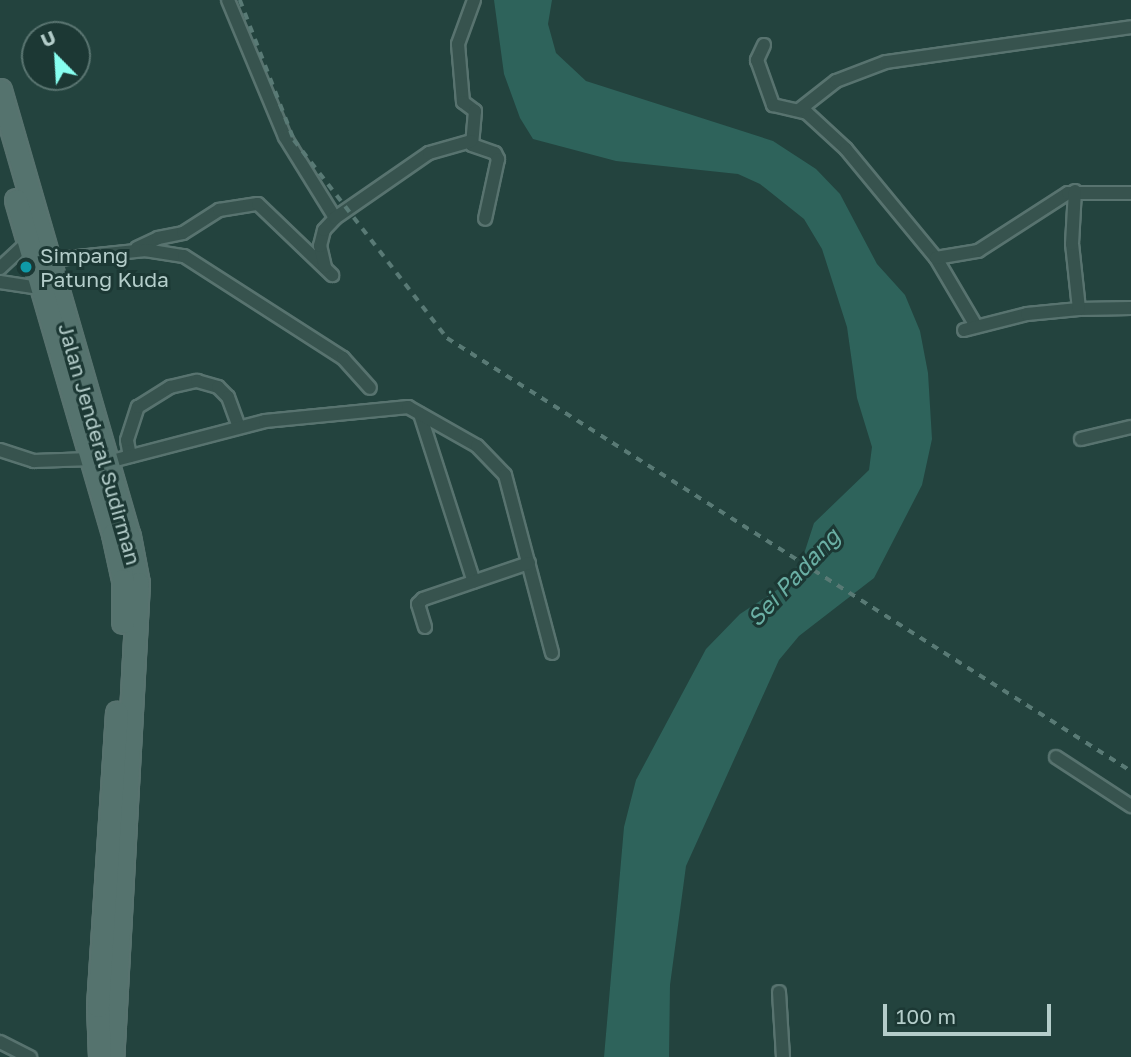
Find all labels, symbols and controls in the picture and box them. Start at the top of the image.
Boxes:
north arrow [21,21,91,91]
text: U [37,25,59,52]
place label: Simpang Patung Kuda [40,242,169,292]
marker: Simpang Patung Kuda [18,259,34,275]
street label: Jalan Jenderal Sudirman [53,320,147,568]
water label: Sei Padang [741,523,845,631]
scale bar [886,990,1054,1034]
text: 100 m [896,1003,956,1029]

